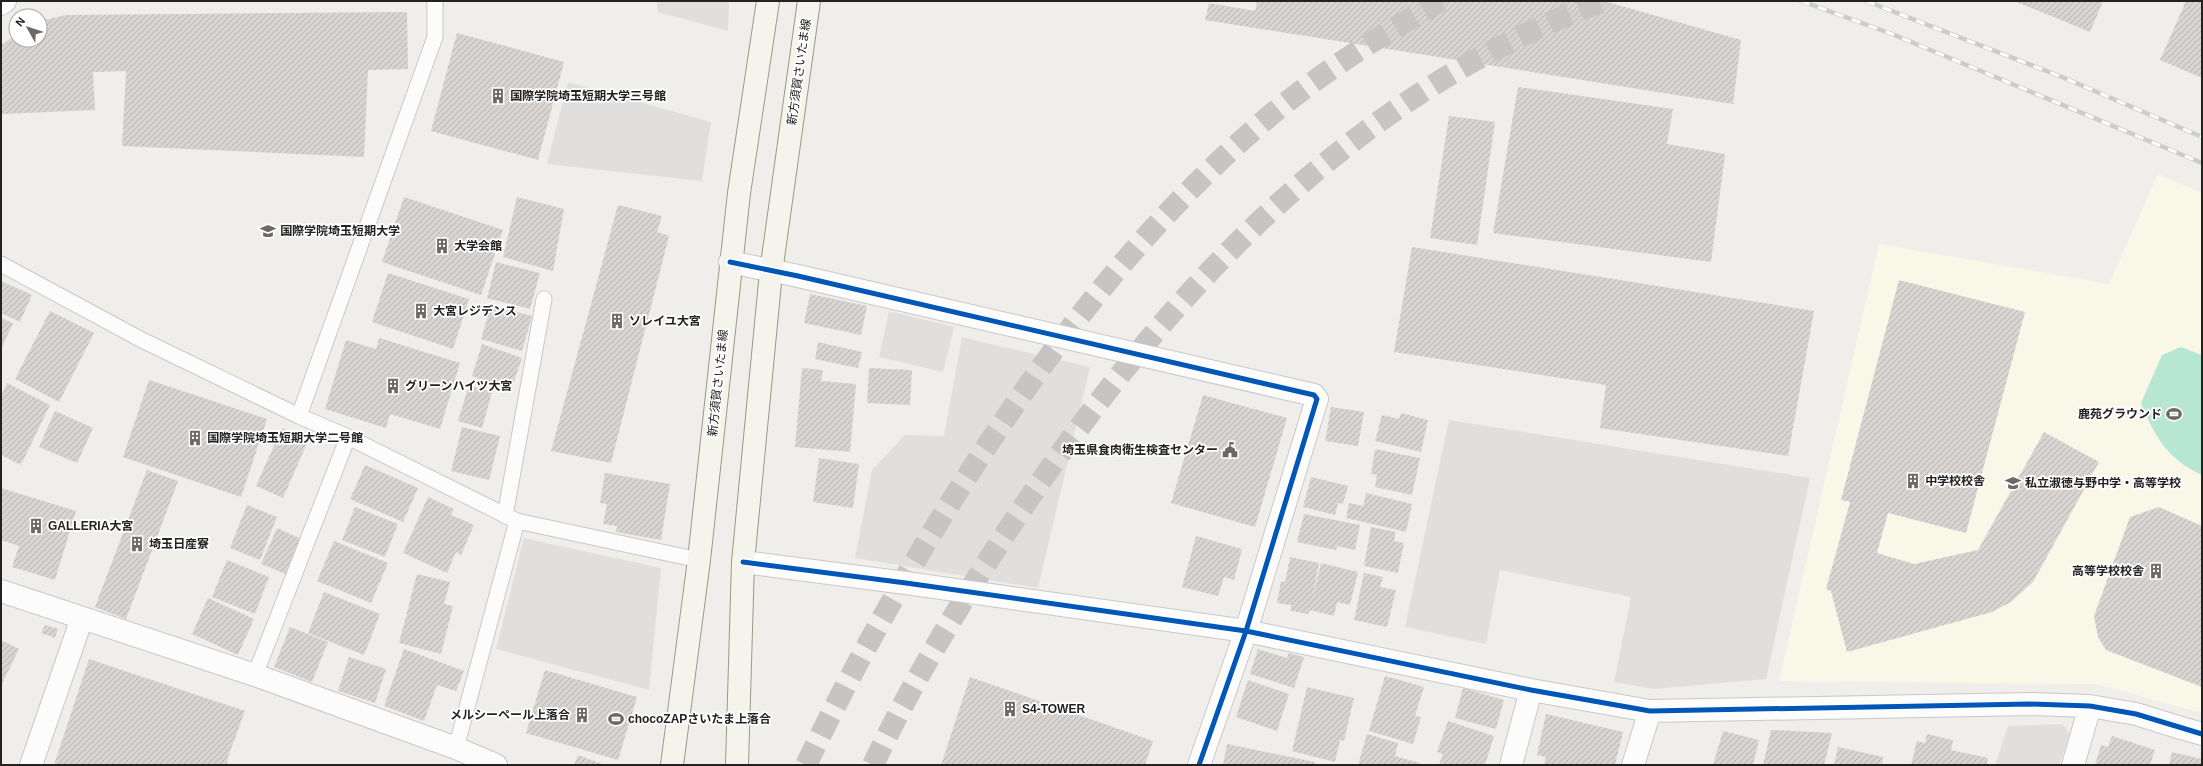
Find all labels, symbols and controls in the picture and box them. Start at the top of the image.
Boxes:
north arrow [8,8,48,48]
text: N [13,15,27,29]
street label: 新方須賀さいたま線 [785,18,813,126]
building icon: 国際学院埼玉短期大学三号館 [489,87,507,105]
place label: 国際学院埼玉短期大学三号館 [510,89,666,103]
school or university icon: 国際学院埼玉短期大学 [259,222,277,240]
place label: 国際学院埼玉短期大学 [280,224,400,238]
building icon: 大学会館 [433,237,451,255]
place label: 大学会館 [454,239,502,253]
building icon: 大宮レジデンス [412,302,430,320]
place label: 大宮レジデンス [433,304,517,318]
building icon: ソレイユ大宮 [608,312,626,330]
place label: ソレイユ大宮 [629,314,701,328]
street label: 新方須賀さいたま線 [705,329,731,437]
building icon: グリーンハイツ大宮 [384,377,402,395]
place label: グリーンハイツ大宮 [405,379,512,393]
sports icon: 鹿苑グラウンド [2165,405,2183,423]
place label: 鹿苑グラウンド [2078,407,2162,421]
building icon: 国際学院埼玉短期大学二号館 [186,429,204,447]
place label: 国際学院埼玉短期大学二号館 [207,431,363,445]
public building icon: 埼玉県食肉衛生検査センター [1221,441,1239,459]
place label: 埼玉県食肉衛生検査センター [1062,443,1218,457]
building icon: 中学校校舎 [1904,472,1922,490]
place label: 中学校校舎 [1925,474,1985,488]
school or university icon: 私立淑徳与野中学・高等学校 [2004,474,2022,492]
place label: 私立淑徳与野中学・高等学校 [2025,476,2181,490]
building icon: GALLERIA大宮 [27,517,45,535]
place label: GALLERIA大宮 [48,519,133,533]
building icon: 埼玉日産寮 [128,535,146,553]
place label: 埼玉日産寮 [149,537,209,551]
building icon: 高等学校校舎 [2147,562,2165,580]
place label: 高等学校校舎 [2072,564,2144,578]
building icon: S4-TOWER [1001,700,1019,718]
place label: S4-TOWER [1022,702,1085,716]
building icon: メルシーペール上落合 [573,706,591,724]
place label: メルシーペール上落合 [450,708,570,722]
sports icon: chocoZAPさいたま上落合 [607,710,625,728]
place label: chocoZAPさいたま上落合 [628,712,771,726]

